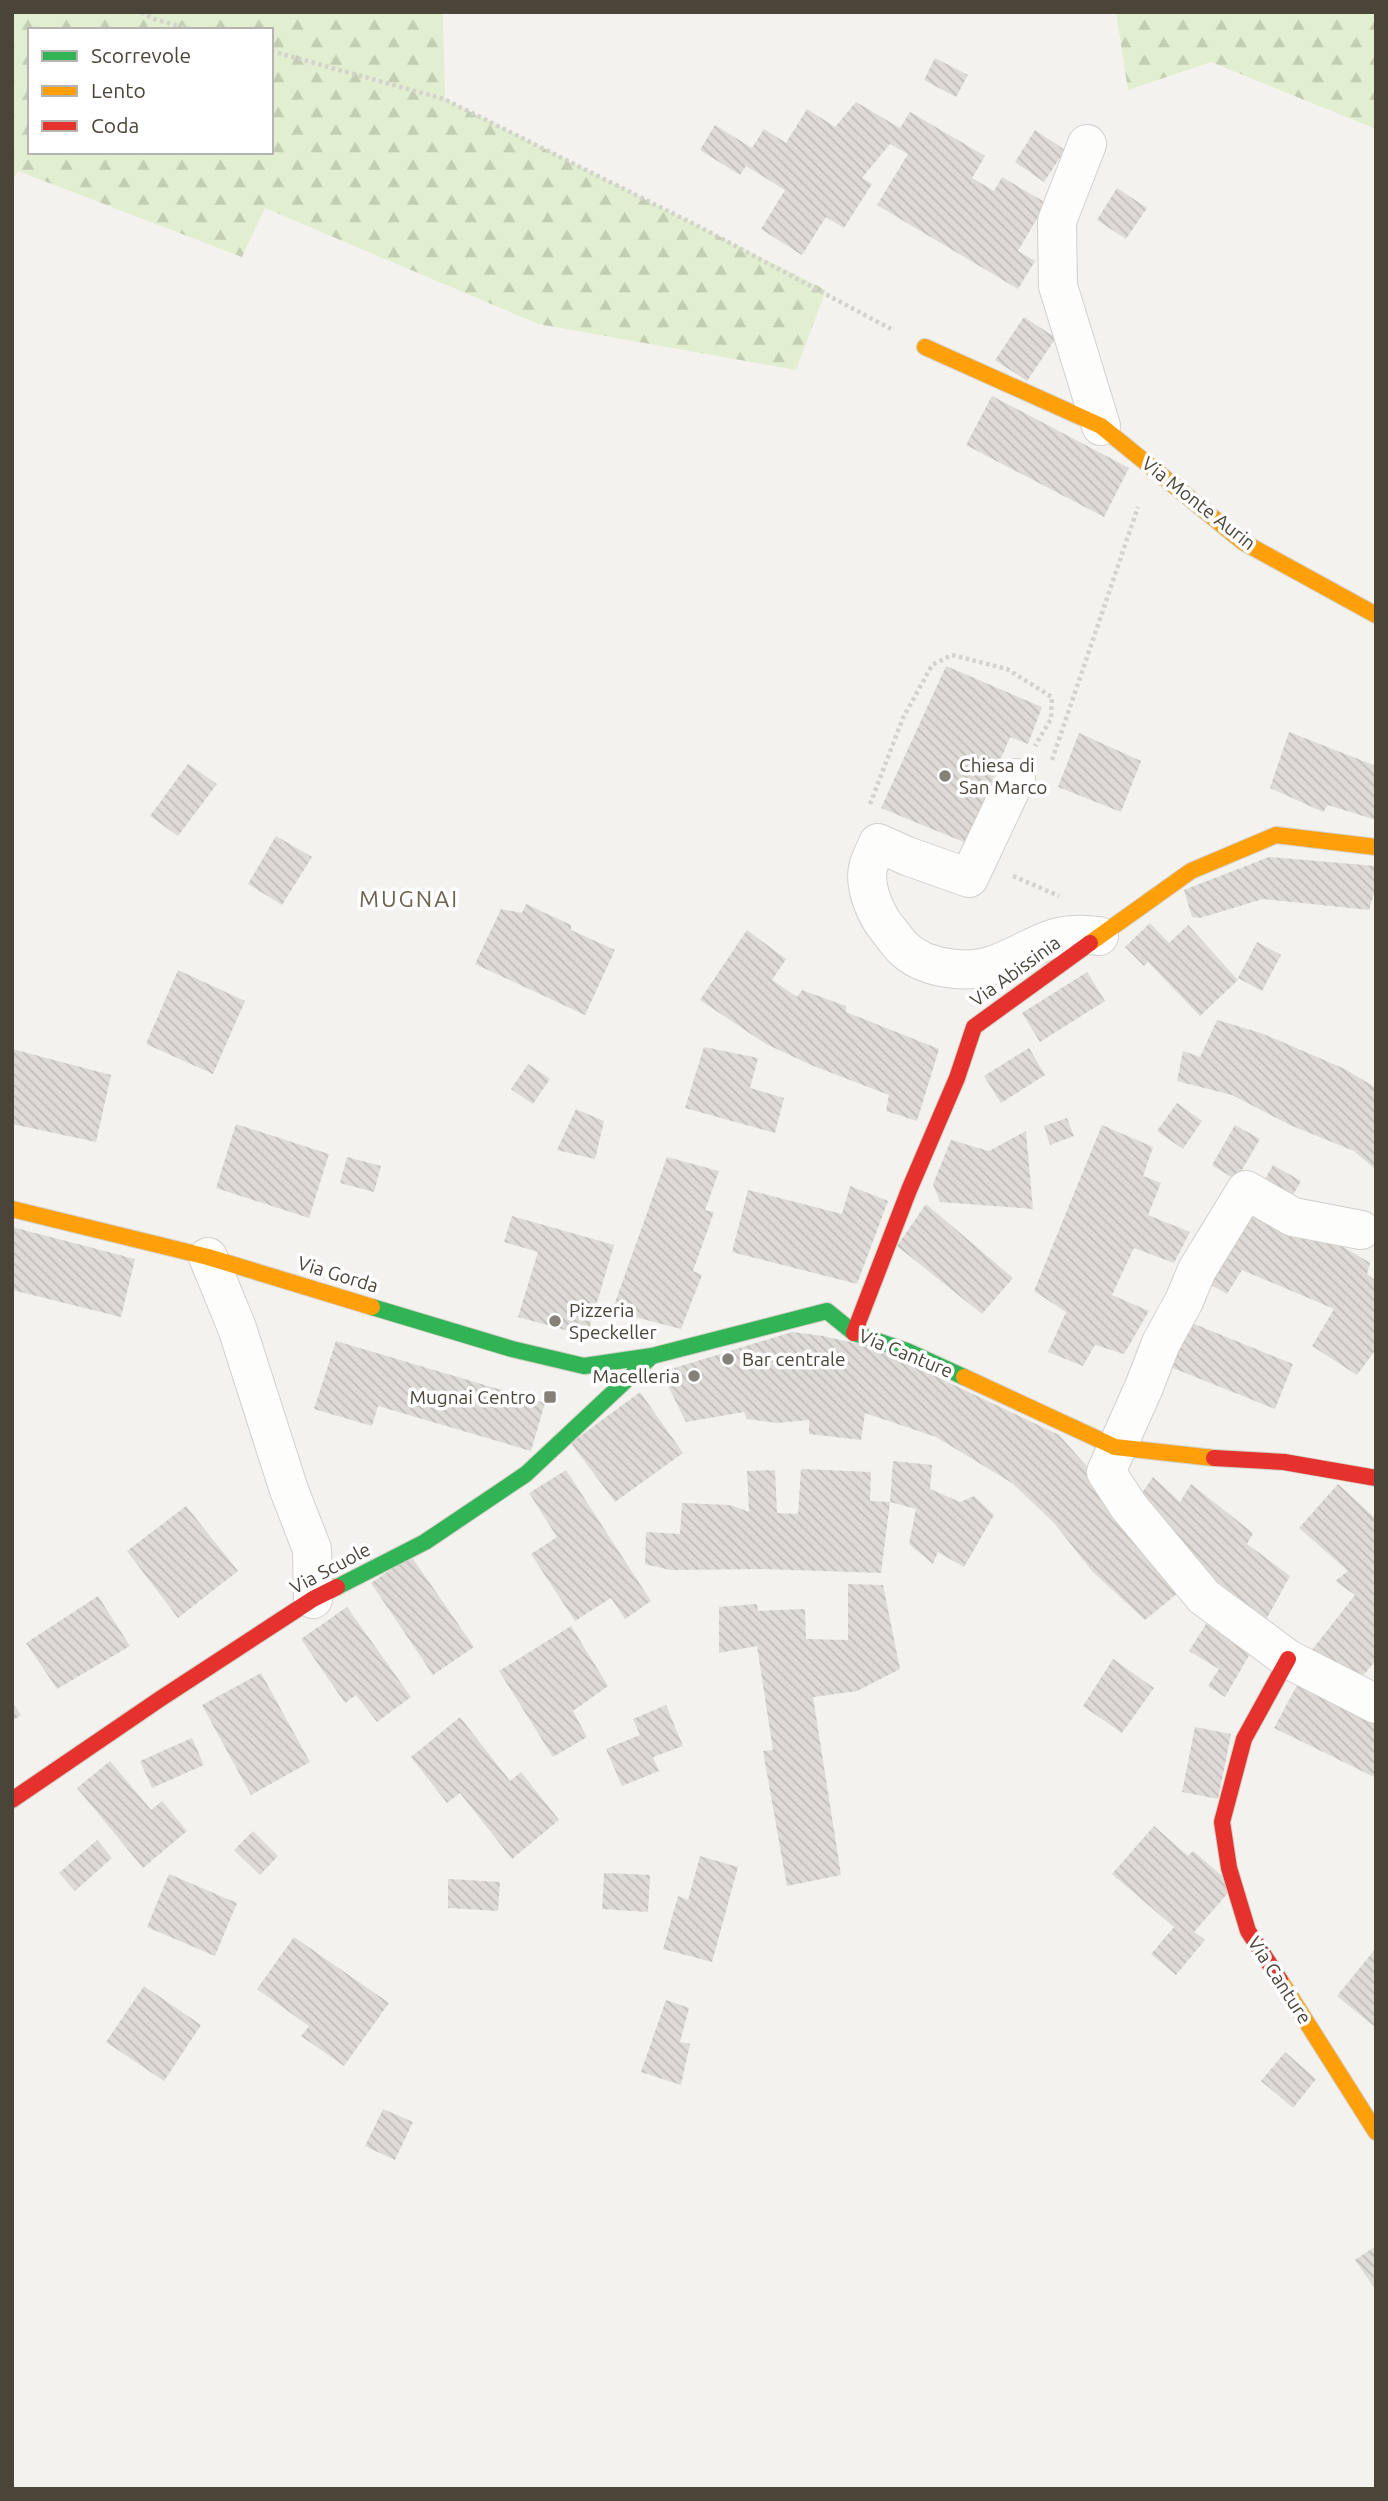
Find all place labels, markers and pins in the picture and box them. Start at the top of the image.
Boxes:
place label: Chiesa di San Marco [959,754,1047,798]
marker: Chiesa di San Marco [937,768,953,784]
place label: Pizzeria Speckeller [569,1299,657,1343]
marker: Pizzeria Speckeller [547,1313,563,1329]
place label: Bar centrale [742,1348,845,1370]
marker: Bar centrale [720,1351,736,1367]
place label: Macelleria [592,1365,680,1387]
marker: Macelleria [686,1368,702,1384]
place label: Mugnai Centro [409,1386,536,1408]
marker: Mugnai Centro [542,1389,558,1405]

